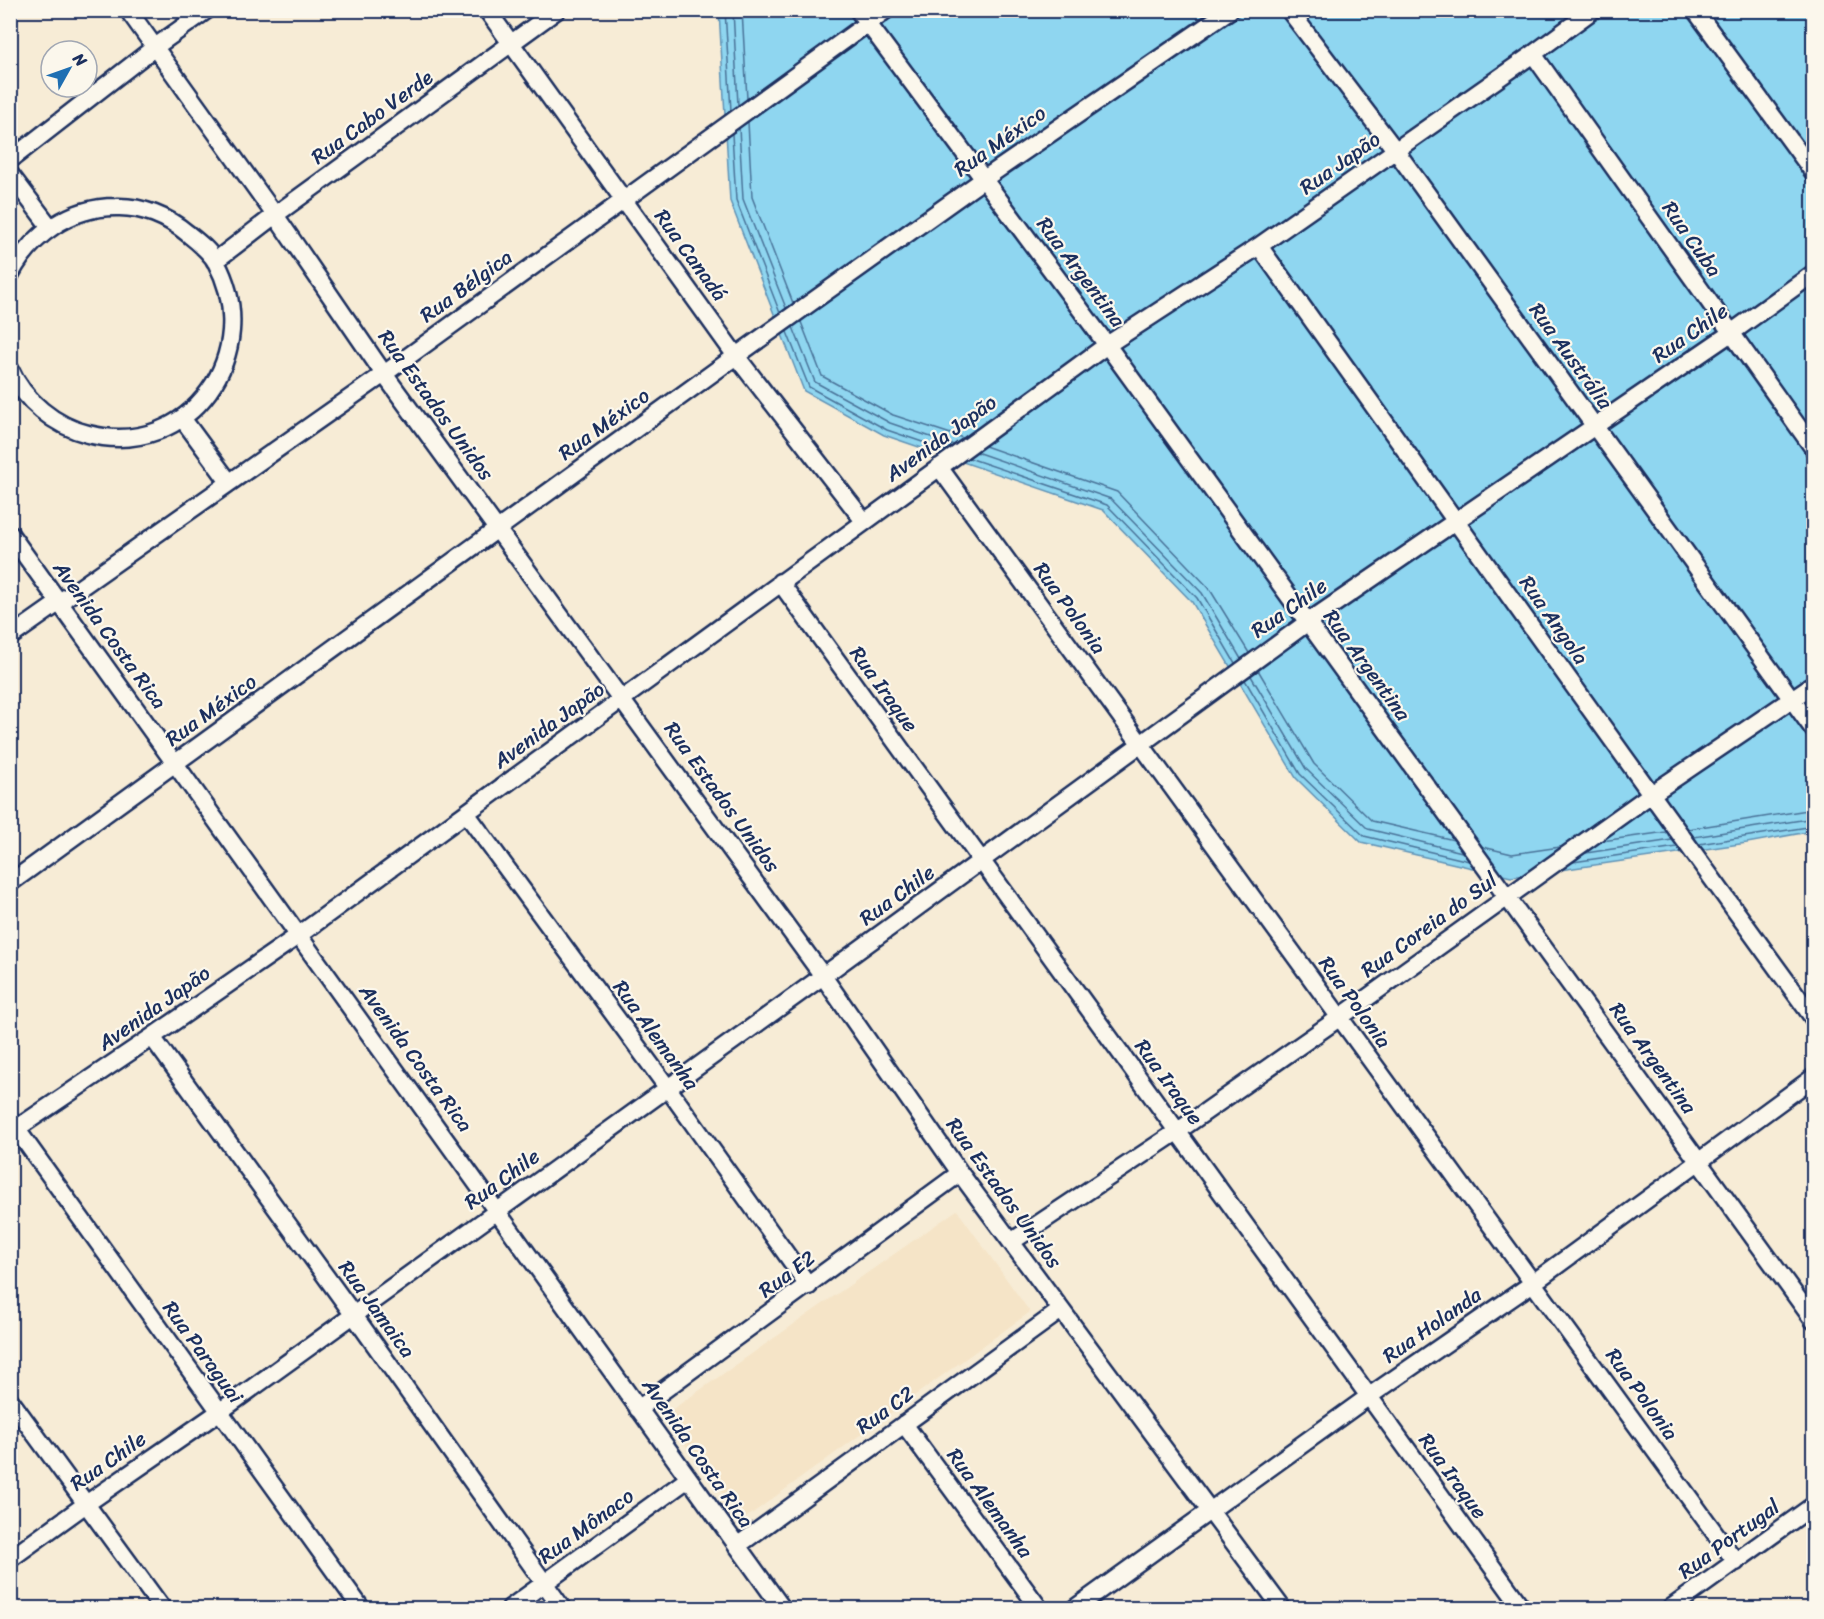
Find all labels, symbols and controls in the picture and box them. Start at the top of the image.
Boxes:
north arrow [39,39,99,99]
text: N [65,45,95,74]
street label: Rua Cabo Verde [302,59,442,175]
street label: Rua México [946,95,1055,187]
street label: Rua Japão [1291,121,1389,205]
street label: Rua Cuba [1652,193,1733,286]
street label: Rua Canadá [644,200,738,310]
street label: Rua Argentina [1026,208,1136,336]
street label: Rua Bélgica [411,239,521,333]
street label: Rua Chile [1644,292,1737,373]
street label: Rua Austrália [1519,294,1623,418]
street label: Rua Estados Unidos [368,321,504,489]
street label: Rua México [550,377,658,471]
street label: Avenida Japão [876,384,1006,493]
street label: Avenida Costa Rica [42,552,178,718]
street label: Rua Polonia [1023,554,1117,663]
street label: Rua Chile [1243,567,1336,648]
street label: Rua Angola [1509,567,1599,673]
street label: Rua Argentina [1313,601,1421,730]
street label: Rua Iraque [839,637,929,741]
street label: Rua México [157,663,265,757]
street label: Avenida Japão [484,671,614,780]
street label: Rua Estados Unidos [654,713,790,881]
street label: Rua Chile [851,854,943,936]
street label: Rua Coreia do Sul [1352,861,1507,988]
street label: Rua Polonia [1308,948,1402,1057]
street label: Avenida Japão [89,955,219,1062]
street label: Rua Alemanha [603,971,710,1099]
street label: Avenida Costa Rica [348,975,484,1141]
street label: Rua Argentina [1599,994,1707,1123]
street label: Rua Iraque [1124,1030,1214,1134]
street label: Rua Estados Unidos [936,1109,1072,1277]
street label: Rua Chile [456,1138,548,1220]
street label: Rua E2 [750,1240,824,1308]
street label: Rua Jamaica [328,1252,426,1367]
street label: Rua Holanda [1374,1276,1490,1373]
street label: Rua Paraguai [152,1292,254,1413]
street label: Rua Polonia [1595,1340,1689,1449]
street label: Avenida Costa Rica [631,1369,764,1537]
street label: Rua C2 [847,1375,923,1445]
street label: Rua Chile [62,1420,155,1501]
street label: Rua Iraque [1408,1424,1498,1528]
street label: Rua Alemanha [937,1439,1044,1567]
street label: Rua Mônaco [530,1478,643,1574]
street label: Rua Portugal [1670,1488,1789,1589]

